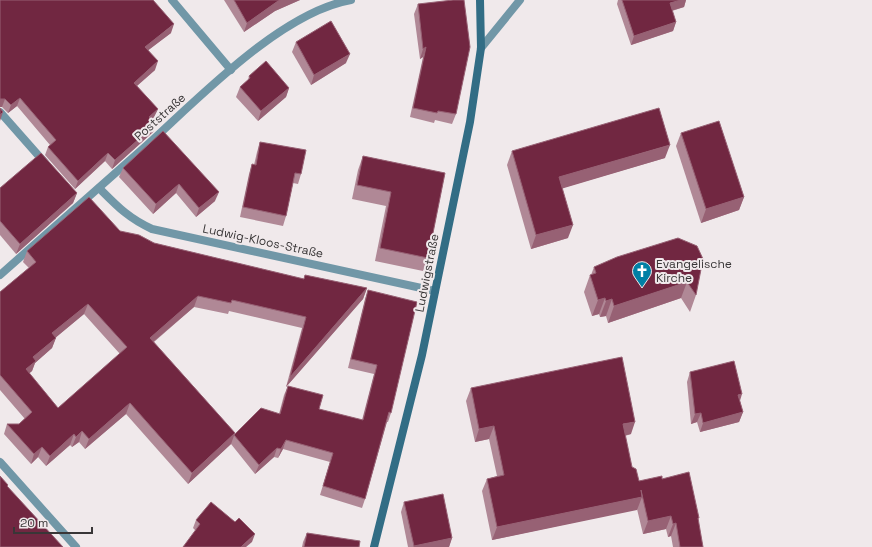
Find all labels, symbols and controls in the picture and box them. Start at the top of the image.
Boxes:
street label: Poststraße [131,90,189,144]
street label: Ludwig-Kloos-Straße [201,220,325,262]
street label: Ludwigstraße [412,232,442,314]
place label: Evangelische Kirche [656,256,732,286]
church icon: Evangelische Kirche [631,260,653,288]
scale bar [14,509,92,535]
text: 20 m [20,515,48,531]

